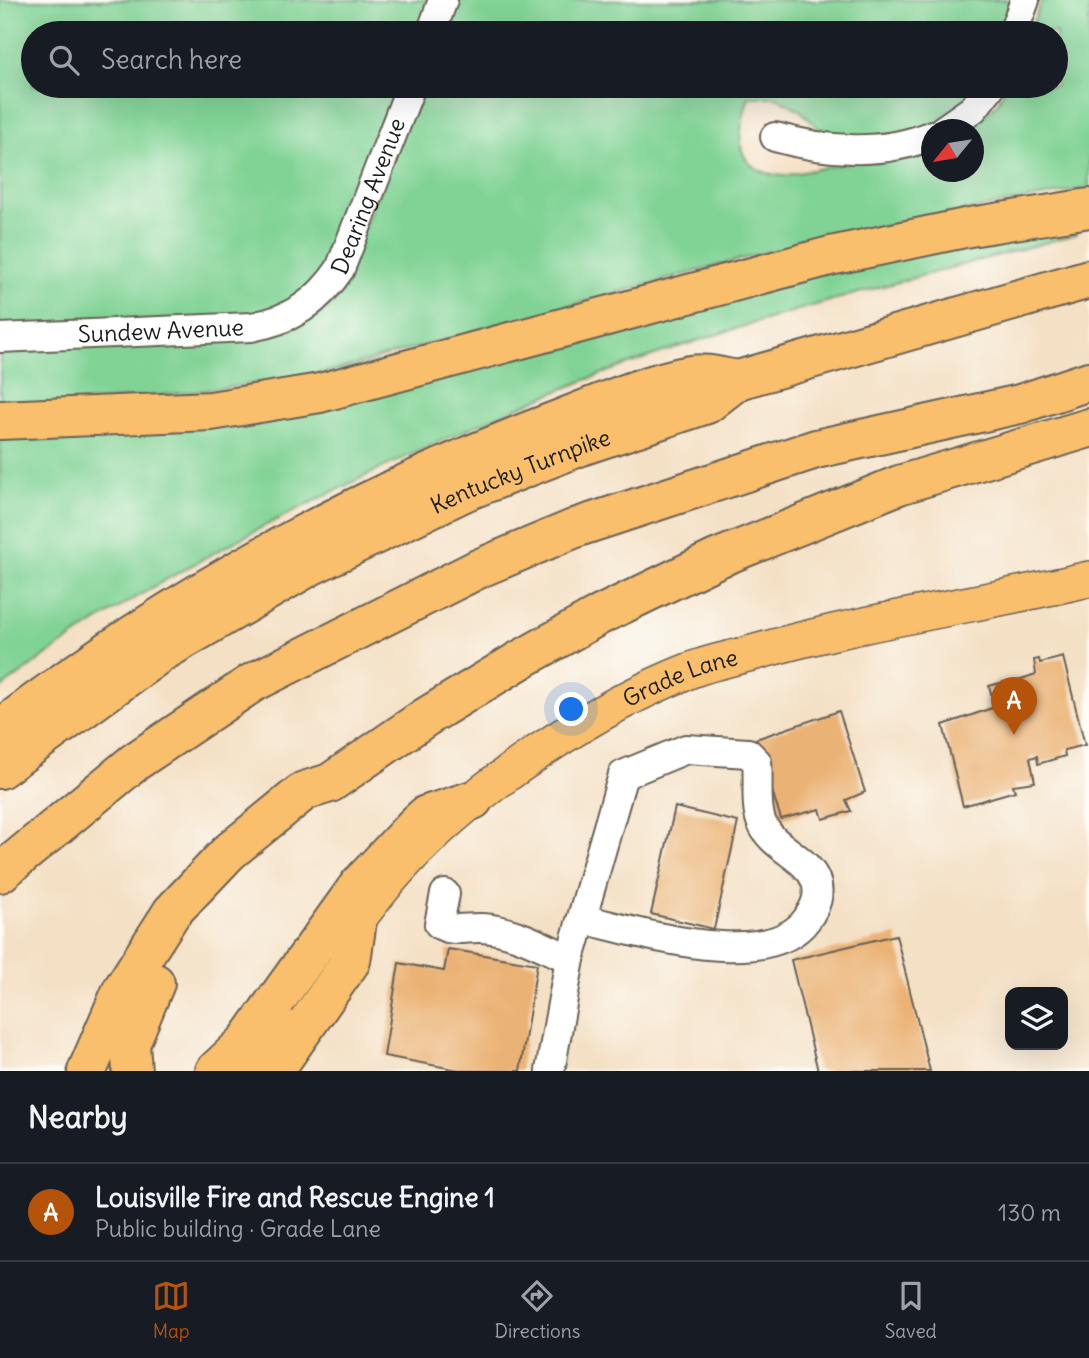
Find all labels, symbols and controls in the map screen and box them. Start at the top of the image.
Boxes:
search box [21,21,1068,98]
icon: search [45,41,83,79]
text: Search here [101,43,242,76]
street label: Dearing Avenue [324,114,411,278]
north arrow [921,119,984,182]
street label: Sundew Avenue [77,312,244,349]
street label: Kentucky Turnpike [426,422,614,520]
street label: Grade Lane [618,642,740,713]
pin: A [991,677,1037,735]
your location [554,692,588,726]
map controls [1005,987,1068,1050]
button: layers [1005,987,1068,1050]
text: Nearby [28,1098,128,1136]
text: Louisville Fire and Rescue Engine 1 [95,1181,495,1214]
text: A [44,1198,58,1227]
text: 130 m [998,1198,1061,1227]
text: Public building · Grade Lane [95,1214,381,1243]
tab: Map [152,1277,190,1343]
tab: Directions [495,1277,580,1343]
tab: Saved [885,1277,937,1343]

